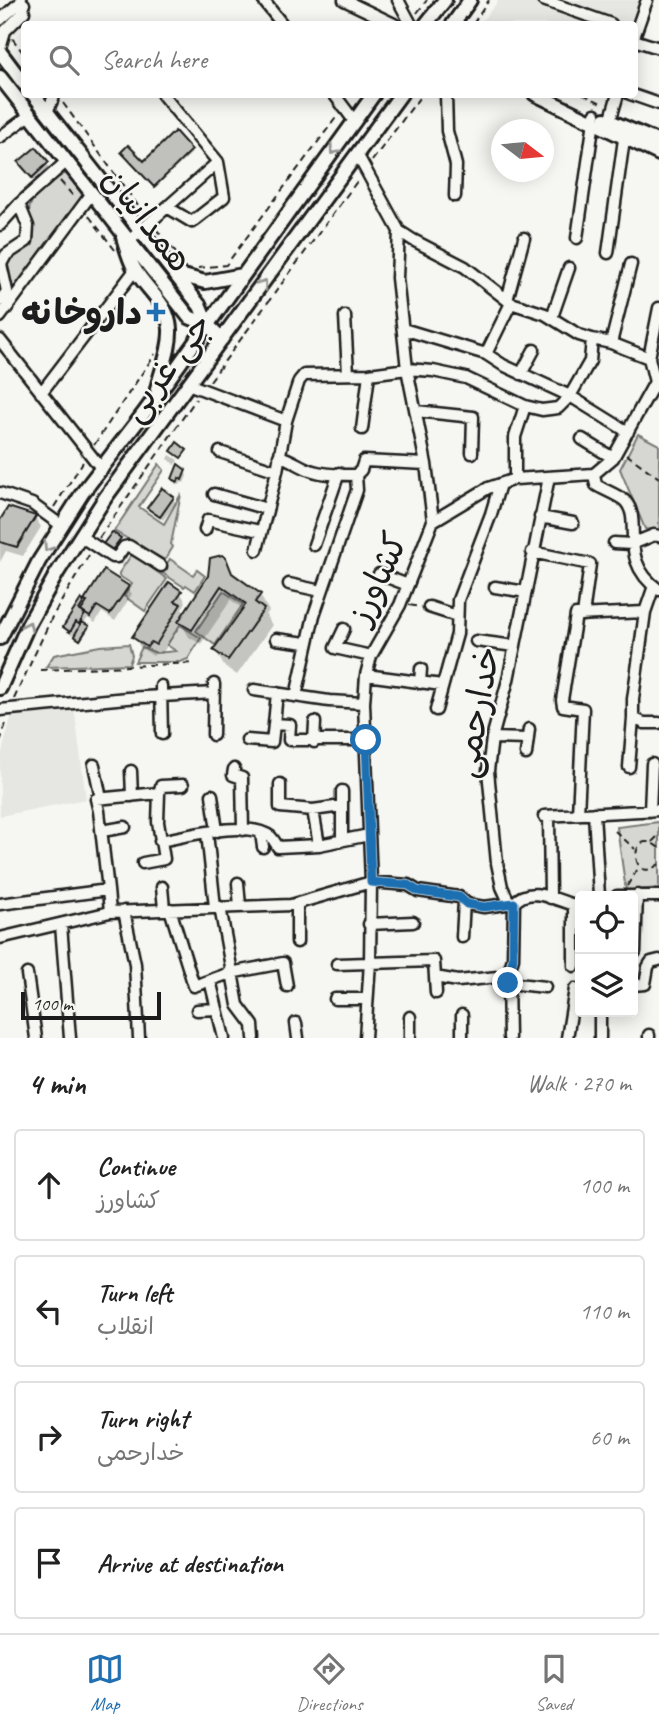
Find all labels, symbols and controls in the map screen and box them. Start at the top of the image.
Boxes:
search box [21,21,638,98]
icon: search [45,41,83,79]
text: Search here [101,43,207,76]
north arrow [491,119,554,182]
one-way arrow [330,142,342,155]
street label: همدانیان [92,157,203,281]
one-way arrow [255,279,267,292]
place label: داروخانه [22,290,142,335]
street label: جی غربی [111,304,222,431]
marker: داروخانه [148,304,164,320]
street label: کشاورز [335,525,418,634]
one-way arrow [43,540,56,553]
one-way arrow [19,621,33,633]
street label: خدارحمی [443,643,510,781]
route start [350,724,381,755]
map controls [575,891,638,1017]
button: locate [575,891,638,954]
button: layers [575,954,638,1017]
route end [492,967,523,998]
scale bar [21,989,161,1021]
text: 100 m [32,992,73,1016]
text: 4 min [28,1065,85,1103]
text: Walk · 270 m [527,1069,631,1098]
text: Continue [97,1150,175,1183]
icon: ahead [30,1166,68,1204]
text: 100 m [580,1171,629,1200]
text: کشاورز [97,1186,160,1215]
text: Turn left [97,1276,172,1309]
icon: left [30,1292,68,1330]
text: 110 m [580,1297,629,1326]
text: انقلاب [97,1312,154,1341]
text: Turn right [97,1402,188,1435]
icon: right [30,1418,68,1456]
text: 60 m [590,1423,629,1452]
text: خدارحمی [97,1438,184,1467]
icon: arrive [30,1544,68,1582]
text: Arrive at destination [97,1547,283,1580]
tab: Map [86,1650,124,1716]
tab: Directions [296,1650,363,1716]
tab: Saved [535,1650,573,1716]

